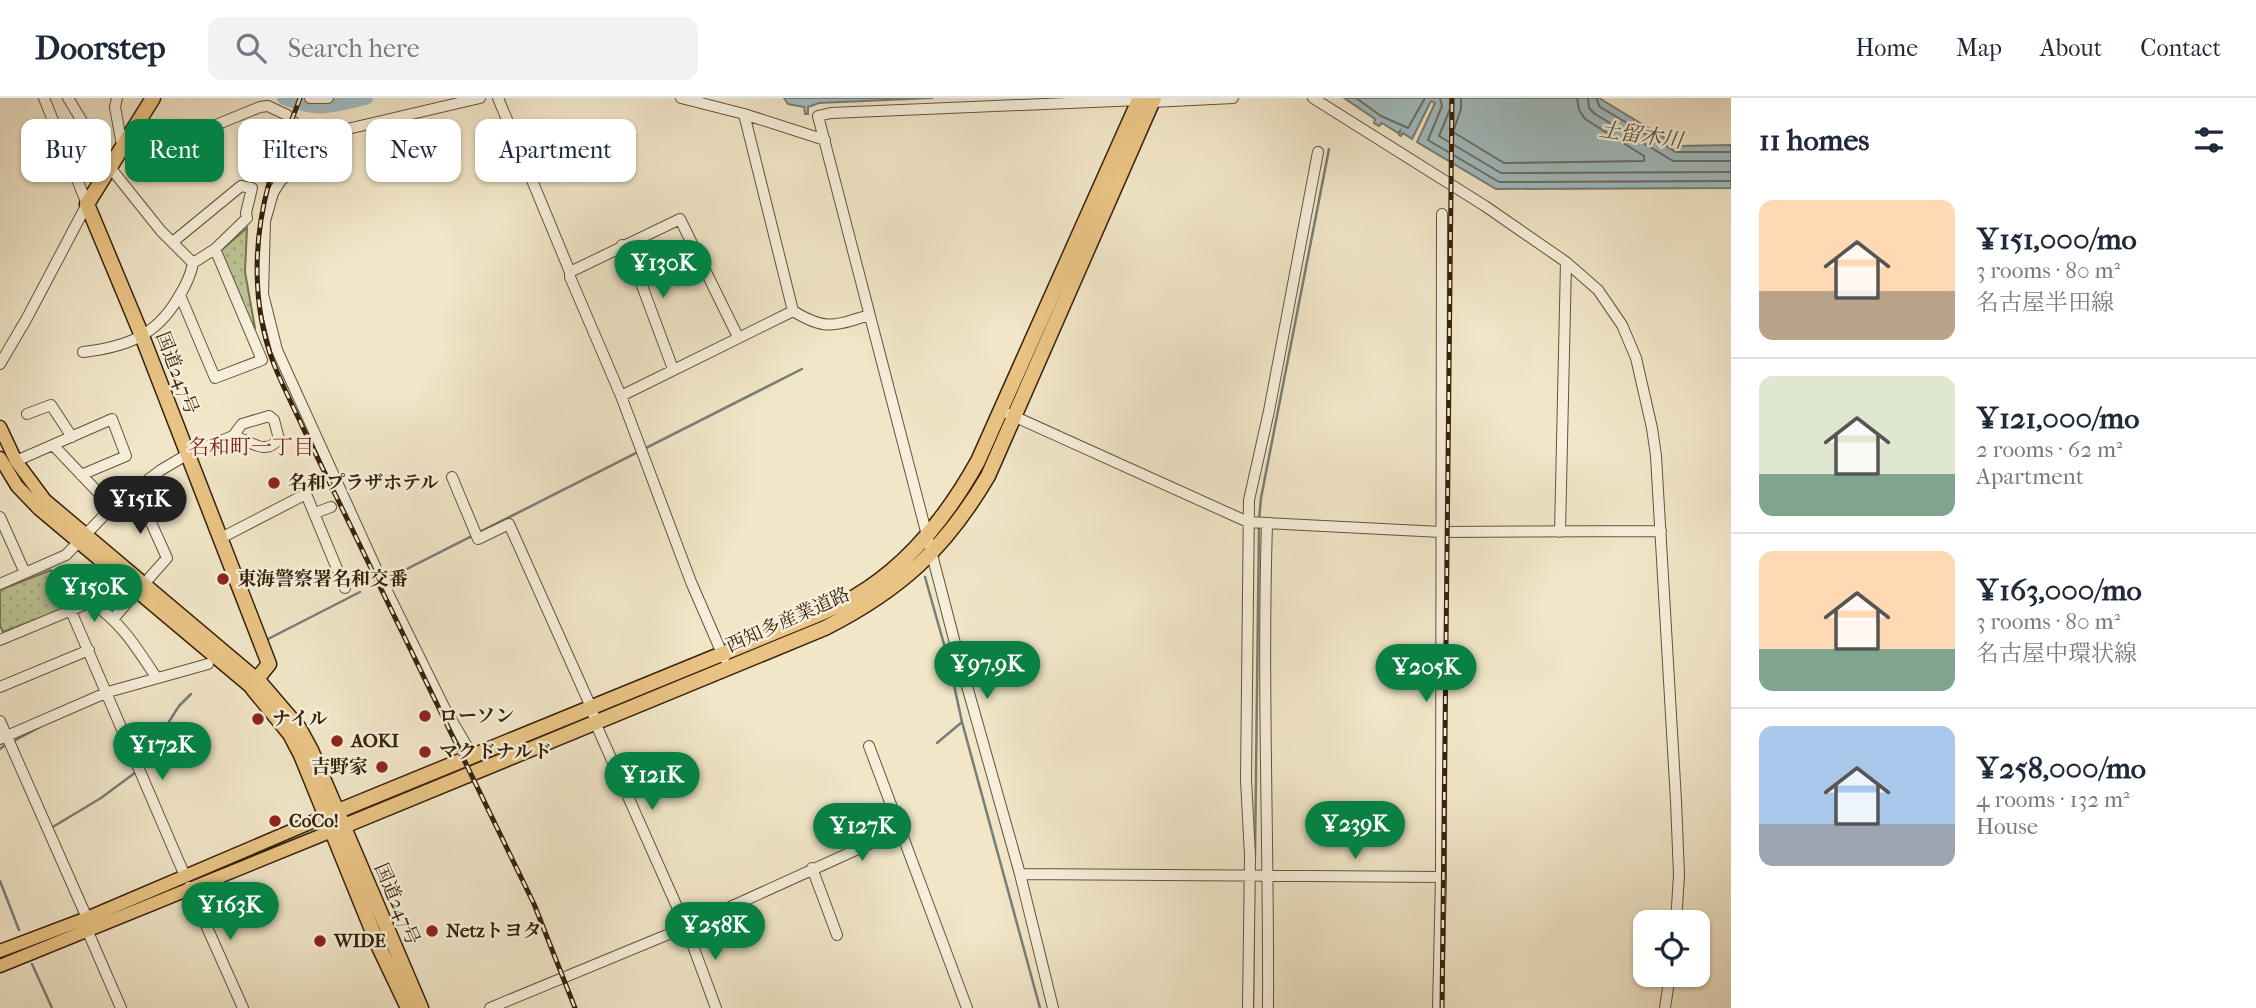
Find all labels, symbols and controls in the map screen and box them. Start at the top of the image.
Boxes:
search box [208,17,698,80]
text: Doorstep [35,29,166,68]
icon: search [232,29,270,67]
text: Search here [288,33,420,64]
text: Home [1856,34,1918,62]
text: Map [1956,34,2002,62]
text: About [2040,34,2102,62]
text: Contact [2140,34,2221,62]
water label: 土留木川 [1598,117,1686,153]
chip: Buy [21,119,111,182]
chip: Rent [125,119,224,182]
chip: Filters [238,119,352,182]
chip: New [366,119,461,182]
chip: Apartment [475,119,636,182]
icon: filters [2190,121,2228,159]
text: 11 homes [1759,123,1869,158]
text: ¥151,000/mo [1976,222,2137,257]
icon: home [1815,228,1899,312]
pin: ¥130K [614,240,712,300]
text: ¥130K [631,249,695,276]
text: 3 rooms · 80 m² [1976,257,2120,284]
text: 名古屋半田線 [1976,289,2114,316]
street label: 国道247号 [151,329,203,417]
text: ¥121,000/mo [1976,401,2139,436]
icon: home [1815,404,1899,488]
district label: 名和町一丁目 [188,435,314,459]
text: 2 rooms · 62 m² [1976,436,2123,463]
text: Apartment [1976,463,2084,490]
place label: 名和プラザホテル [288,472,439,494]
marker: 名和プラザホテル [266,475,282,491]
pin: ¥151K [91,476,189,536]
text: ¥151K [110,485,170,512]
pin: ¥150K [45,564,143,624]
place label: 東海警察署名和交番 [237,568,408,590]
marker: 東海警察署名和交番 [215,571,231,587]
text: ¥150K [61,573,127,600]
text: ¥163,000/mo [1976,573,2142,608]
icon: home [1815,579,1899,663]
street label: 西知多産業道路 [723,583,853,657]
text: 3 rooms · 80 m² [1976,608,2120,635]
text: 名古屋中環状線 [1976,640,2137,667]
pin: ¥97.9K [930,642,1044,701]
pin: ¥205K [1377,644,1475,704]
text: ¥97.9K [950,650,1024,677]
text: ¥205K [1391,653,1461,680]
place label: ローソン [439,705,514,727]
place label: ナイル [272,708,328,730]
marker: ローソン [417,708,433,724]
marker: ナイル [250,711,266,727]
pin: ¥172K [113,722,211,782]
place label: AOKI [350,730,399,752]
text: ¥172K [129,731,195,758]
marker: AOKI [329,733,345,749]
place label: マクドナルド [439,741,552,763]
marker: マクドナルド [417,744,433,760]
text: ¥258,000/mo [1976,751,2146,786]
pin: ¥121K [603,752,701,812]
icon: home [1815,754,1899,838]
place label: 吉野家 [311,756,368,778]
marker: 吉野家 [374,759,390,775]
text: ¥121K [621,761,683,788]
text: 4 rooms · 132 m² [1976,786,2130,813]
pin: ¥239K [1306,802,1404,861]
pin: ¥127K [813,804,911,863]
place label: CoCo! [289,810,339,832]
text: ¥239K [1321,810,1389,837]
text: ¥127K [829,812,895,839]
marker: CoCo! [267,813,283,829]
text: House [1976,813,2038,840]
street label: 国道247号 [370,860,424,948]
pin: ¥163K [181,882,279,942]
text: ¥163K [198,891,262,918]
pin: ¥258K [666,902,764,962]
map controls [1633,910,1710,987]
button: locate [1633,910,1710,987]
text: ¥258K [681,911,749,938]
place label: Netzトヨタ [446,920,542,942]
marker: Netzトヨタ [424,923,440,939]
place label: WIDE [333,930,386,952]
marker: WIDE [312,933,328,949]

